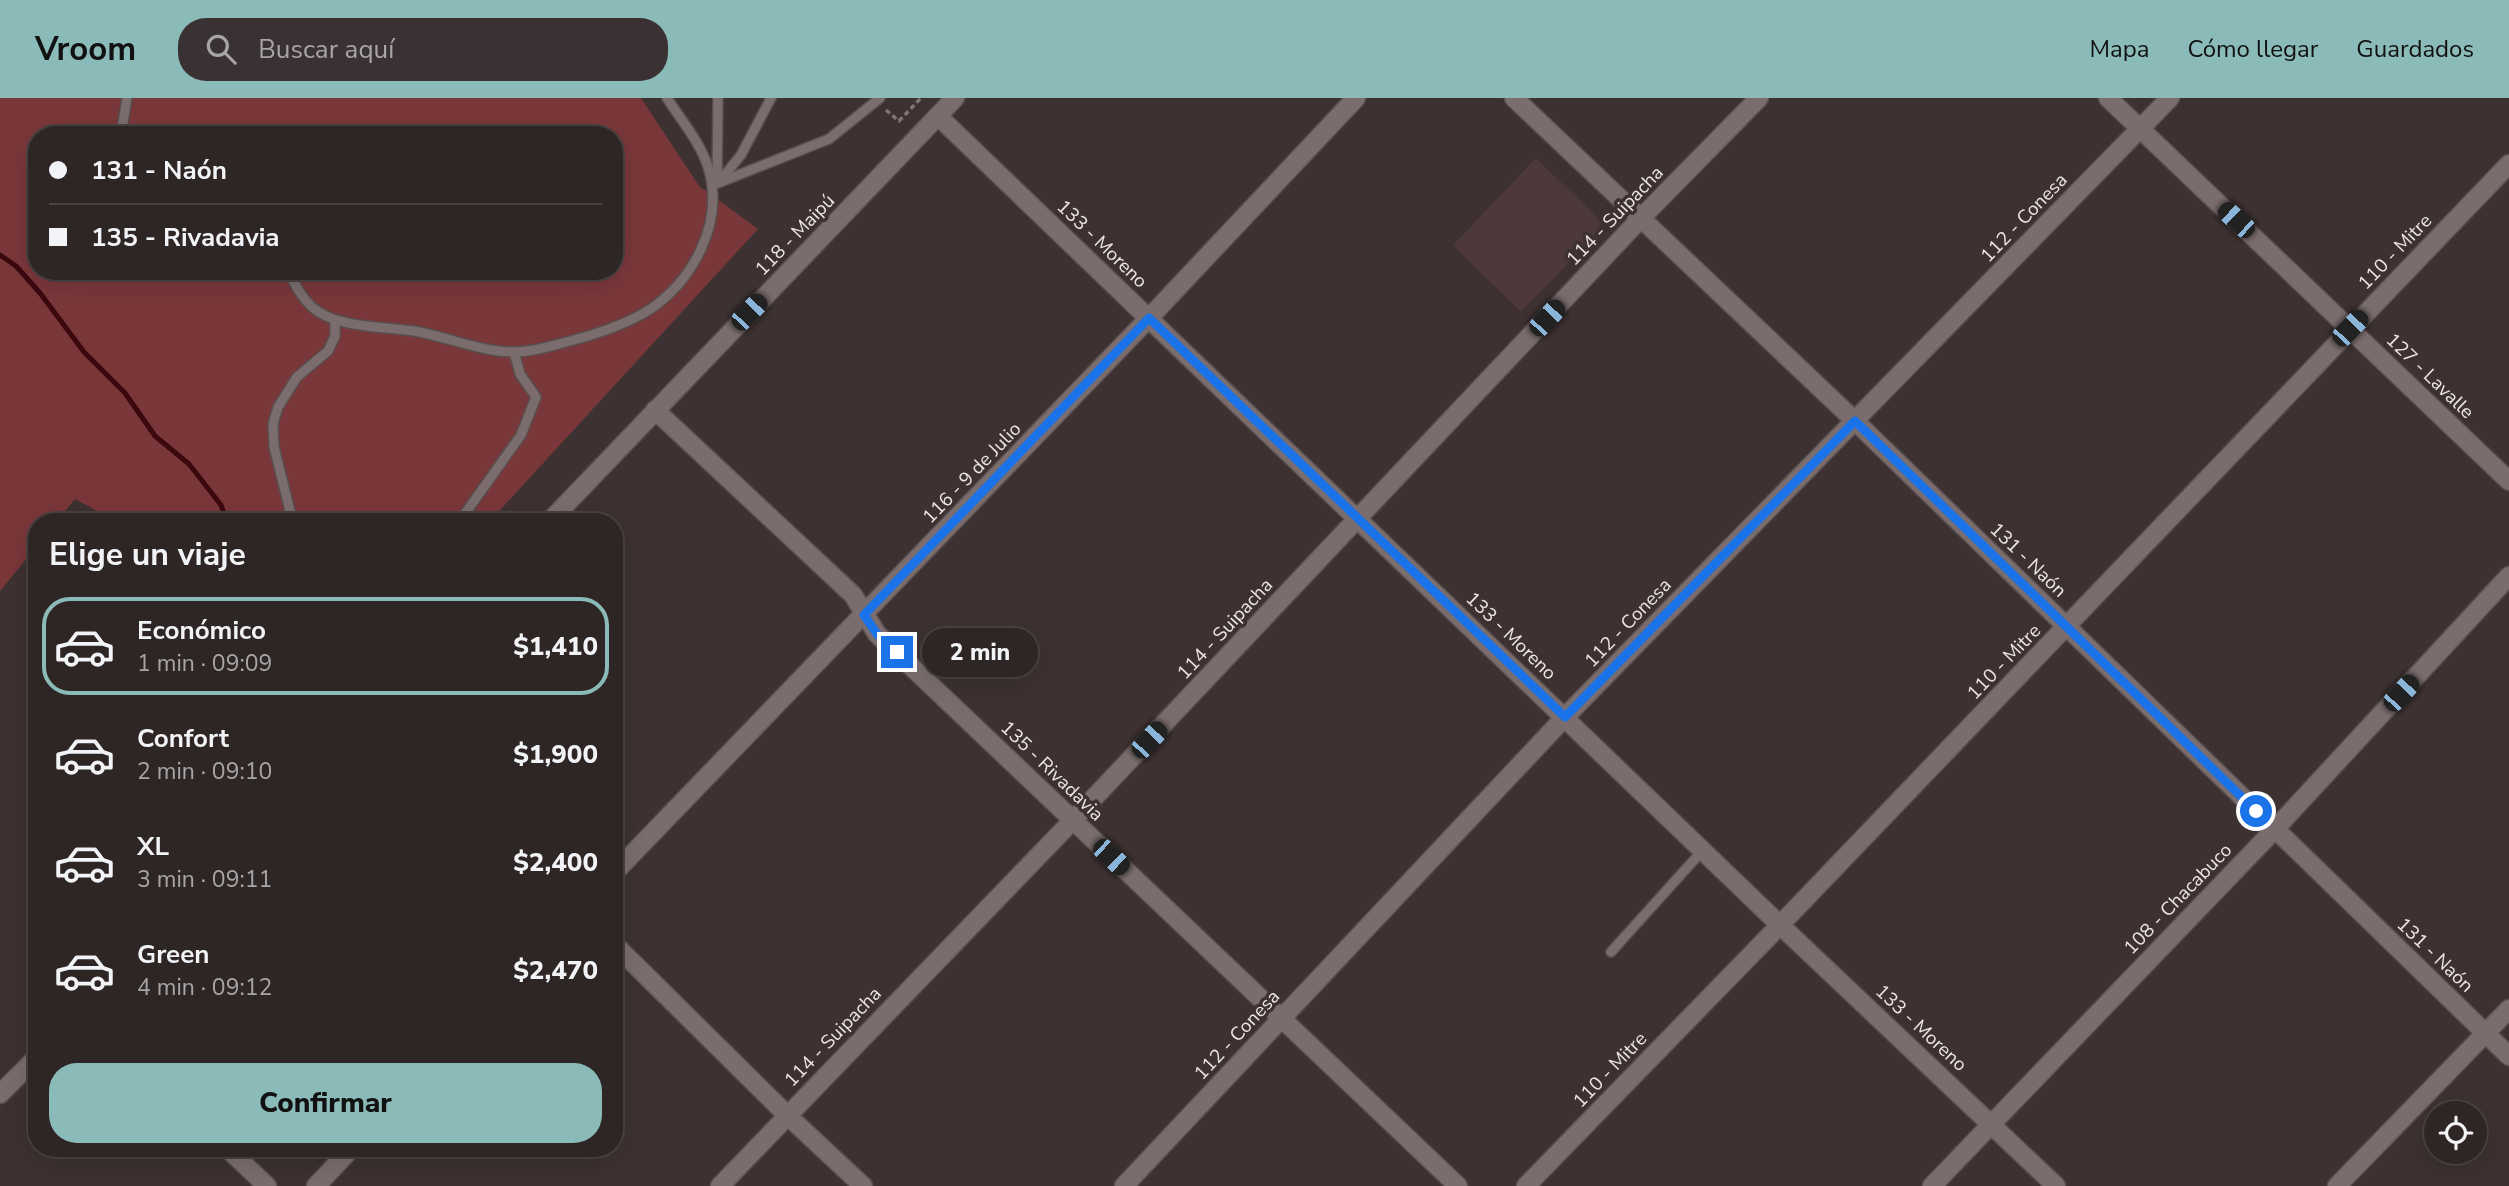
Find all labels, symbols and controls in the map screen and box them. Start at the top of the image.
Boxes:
search box [178,18,668,81]
text: Vroom [35,27,136,72]
icon: search [202,30,240,68]
text: Buscar aquí [258,32,394,67]
text: Mapa [2089,33,2149,65]
text: Cómo llegar [2187,33,2318,65]
text: Guardados [2356,33,2474,65]
text: 131 - Naón [91,153,227,188]
street label: 114 - Suipacha [1561,160,1669,272]
street label: 112 - Conesa [1975,168,2073,268]
street label: 118 - Maipú [749,188,841,282]
street label: 133 - Moreno [1051,194,1153,294]
car [2214,198,2259,242]
street label: 110 - Mitre [2352,208,2438,296]
text: 135 - Rivadavia [91,220,280,255]
car [727,290,772,334]
car [1525,295,1570,341]
car [2328,306,2373,350]
street label: 127 - Lavalle [2380,327,2480,425]
street label: 116 - 9 de Julio [917,417,1027,529]
street label: 131 - Naón [1984,517,2072,603]
text: Elige un viaje [49,533,246,576]
street label: 114 - Suipacha [1171,573,1279,685]
street label: 112 - Conesa [1579,573,1677,673]
street label: 133 - Moreno [1460,586,1562,686]
text: Económico [137,613,266,648]
icon: car [53,615,116,678]
street label: 110 - Mitre [1961,618,2047,706]
callout: 2 min [922,628,1037,676]
text: $1,410 [513,629,598,664]
route end [881,636,913,668]
text: 2 min [950,637,1010,668]
text: 1 min · 09:09 [137,648,272,679]
car [2379,670,2424,716]
street label: 135 - Rivadavia [995,715,1109,827]
car [1127,717,1172,763]
text: Confort [137,721,229,756]
icon: car [53,723,116,786]
text: $1,900 [513,737,598,772]
text: 2 min · 09:10 [137,756,272,787]
route start [2240,795,2272,827]
text: XL [137,829,169,864]
icon: car [53,831,116,894]
car [1089,835,1134,879]
street label: 108 - Chacabuco [2118,838,2238,960]
text: $2,400 [513,845,598,880]
text: 3 min · 09:11 [137,864,272,895]
street label: 131 - Naón [2391,912,2479,998]
text: Green [137,937,210,972]
icon: car [53,939,116,1002]
text: $2,470 [513,953,598,988]
text: 4 min · 09:12 [137,972,272,1003]
street label: 133 - Moreno [1869,979,1973,1077]
street label: 114 - Suipacha [779,981,887,1093]
street label: 112 - Conesa [1188,984,1286,1086]
street label: 110 - Mitre [1567,1026,1653,1114]
button: Confirmar [49,1063,602,1143]
map controls [2424,1101,2487,1164]
button: locate [2424,1101,2487,1164]

